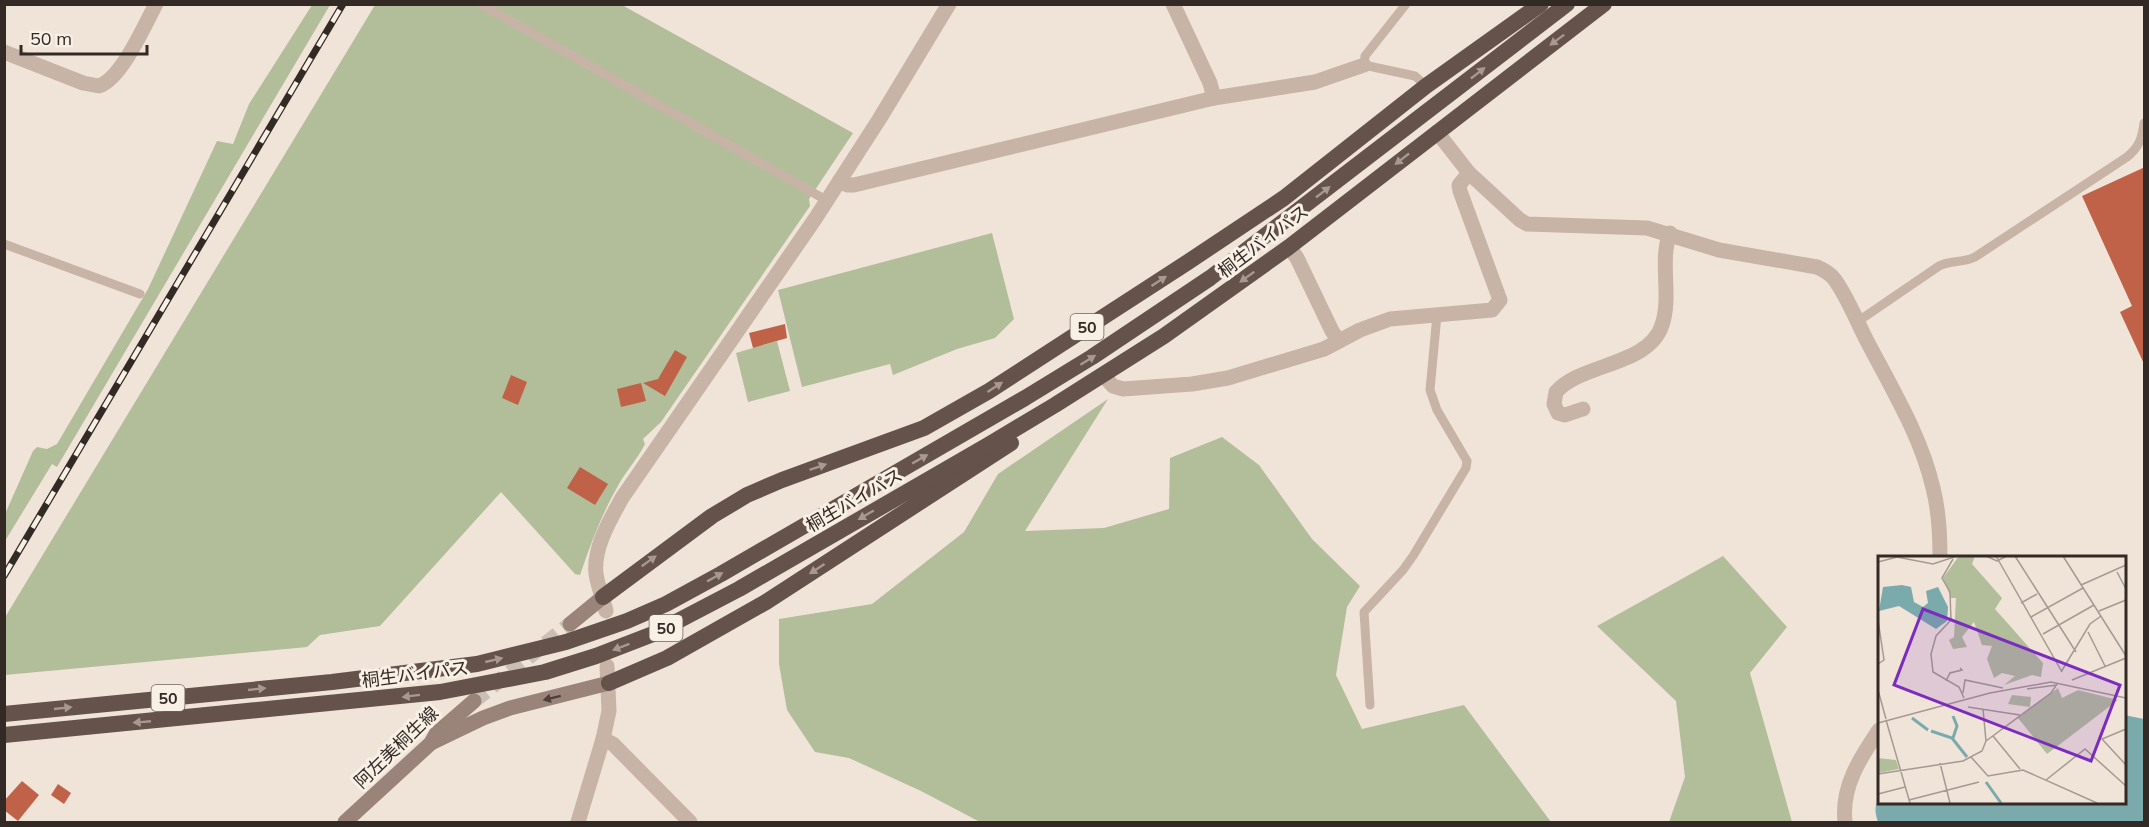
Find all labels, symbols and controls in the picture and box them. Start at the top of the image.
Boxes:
scale bar [21,18,147,56]
text: 50 m [30,27,72,50]
one-way arrow [1549,34,1565,46]
one-way arrow [1470,67,1485,79]
one-way arrow [1395,152,1410,164]
one-way arrow [1316,186,1331,198]
street label: 桐生バイパス [1213,199,1313,283]
one-way arrow [1240,271,1256,283]
one-way arrow [1151,276,1167,287]
road number: 50 [1070,314,1104,340]
one-way arrow [1080,354,1096,365]
one-way arrow [987,381,1003,392]
one-way arrow [912,453,928,464]
one-way arrow [810,461,828,471]
street label: 桐生バイパス [802,463,906,537]
one-way arrow [857,510,874,520]
one-way arrow [641,555,657,567]
inset map [1878,556,2125,803]
one-way arrow [809,563,825,575]
one-way arrow [707,572,724,582]
road number: 50 [650,615,682,641]
one-way arrow [612,642,630,652]
one-way arrow [485,655,503,665]
street label: 桐生バイパス [360,656,470,692]
one-way arrow [247,684,266,694]
road number: 50 [152,685,184,711]
one-way arrow [402,691,421,701]
one-way arrow [542,694,561,703]
street label: 阿左美桐生線 [349,701,443,793]
one-way arrow [53,703,72,713]
one-way arrow [133,717,152,727]

